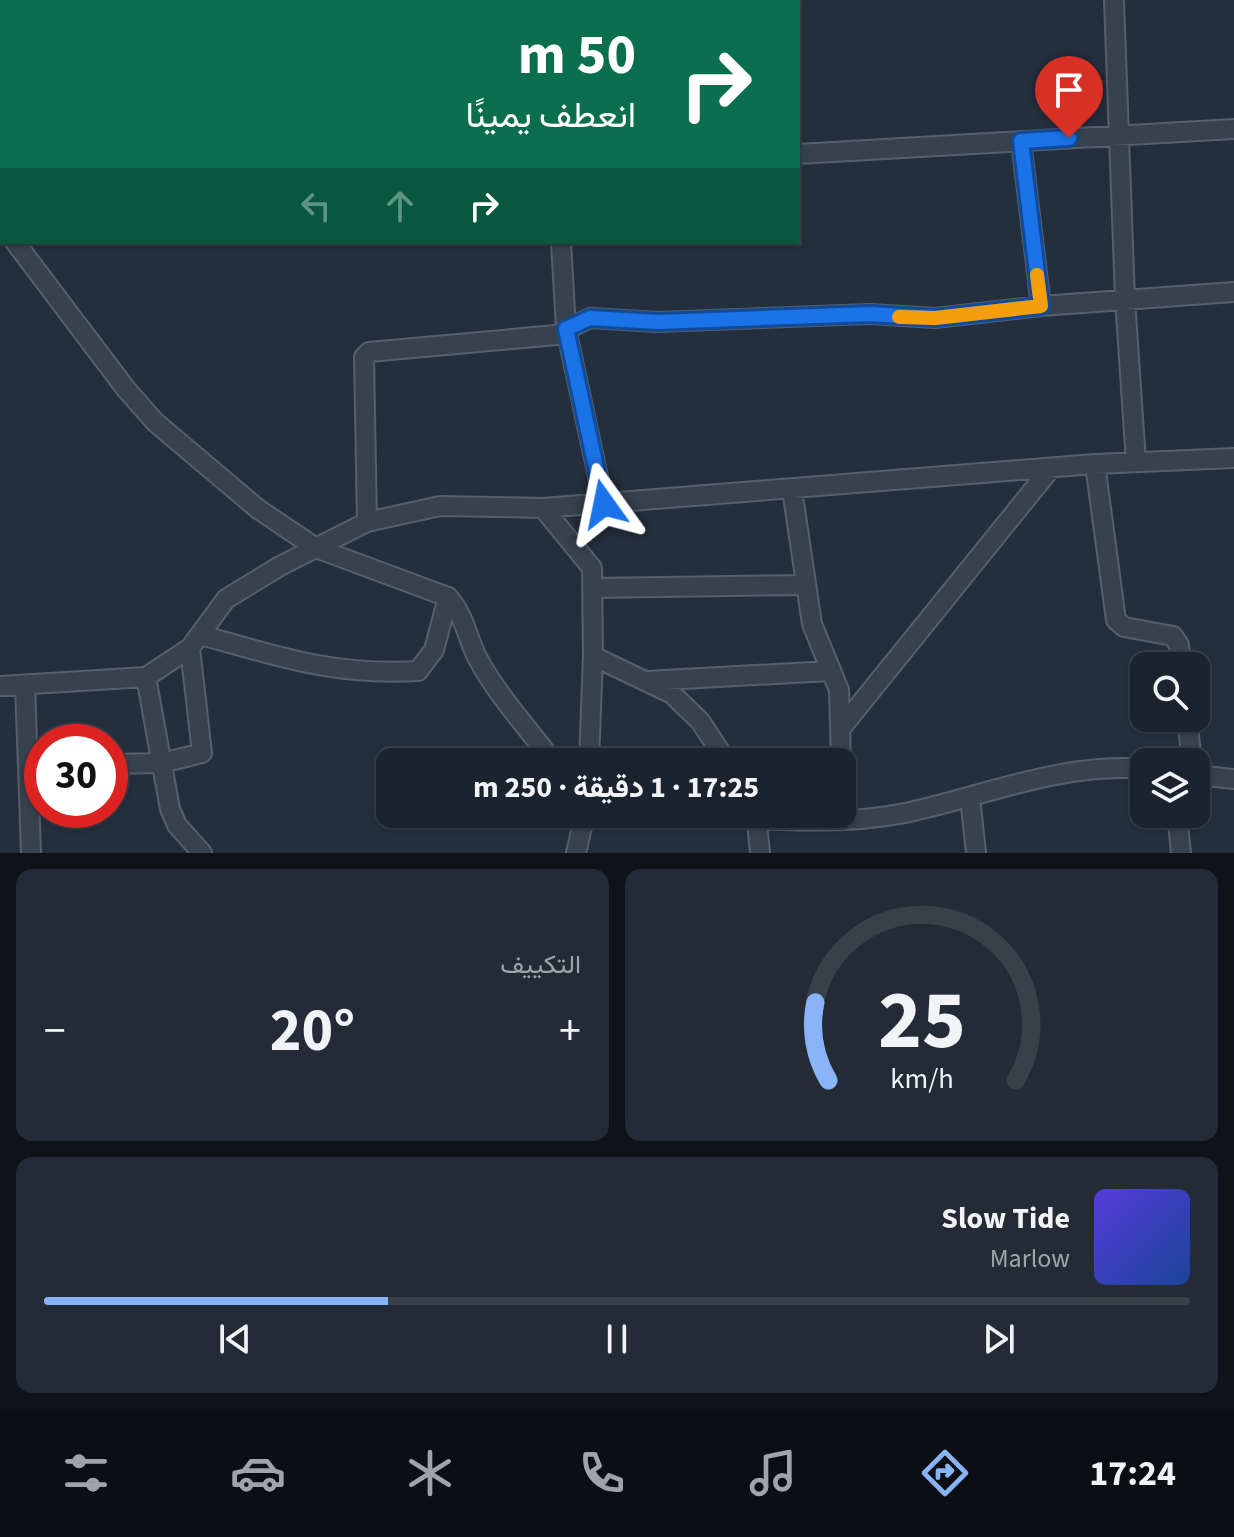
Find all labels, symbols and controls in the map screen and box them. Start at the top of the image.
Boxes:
text: 50 m [518,16,636,95]
icon: right [664,32,768,136]
pin [1035,56,1103,138]
icon: arrive [1047,68,1091,112]
text: انعطف يمينًا [465,90,636,141]
icon: left [294,184,338,228]
icon: ahead [378,184,422,228]
icon: right [462,184,506,228]
position arrow [562,462,646,546]
map controls [1130,652,1210,828]
button: search [1130,652,1210,732]
speed limit sign: 30 [24,724,128,828]
button: layers [1130,748,1210,828]
text: 17:25 · 1 دقيقة · 250 m [473,766,759,809]
text: التكييف [500,946,581,983]
text: 25 [878,962,965,1080]
text: 20° [270,989,355,1074]
text: − [44,1000,66,1063]
text: + [559,1000,581,1063]
text: km/h [890,1059,953,1099]
text: Slow Tide [941,1197,1070,1240]
text: Marlow [990,1240,1070,1277]
icon: previous [213,1317,257,1361]
icon: pause [595,1317,639,1361]
icon: next [977,1317,1021,1361]
icon: filters [58,1445,114,1501]
icon: car [230,1445,286,1501]
icon: climate [402,1445,458,1501]
icon: phone [574,1445,630,1501]
icon: music [745,1445,801,1501]
icon: directions [917,1445,973,1501]
text: 17:24 [1089,1448,1176,1499]

